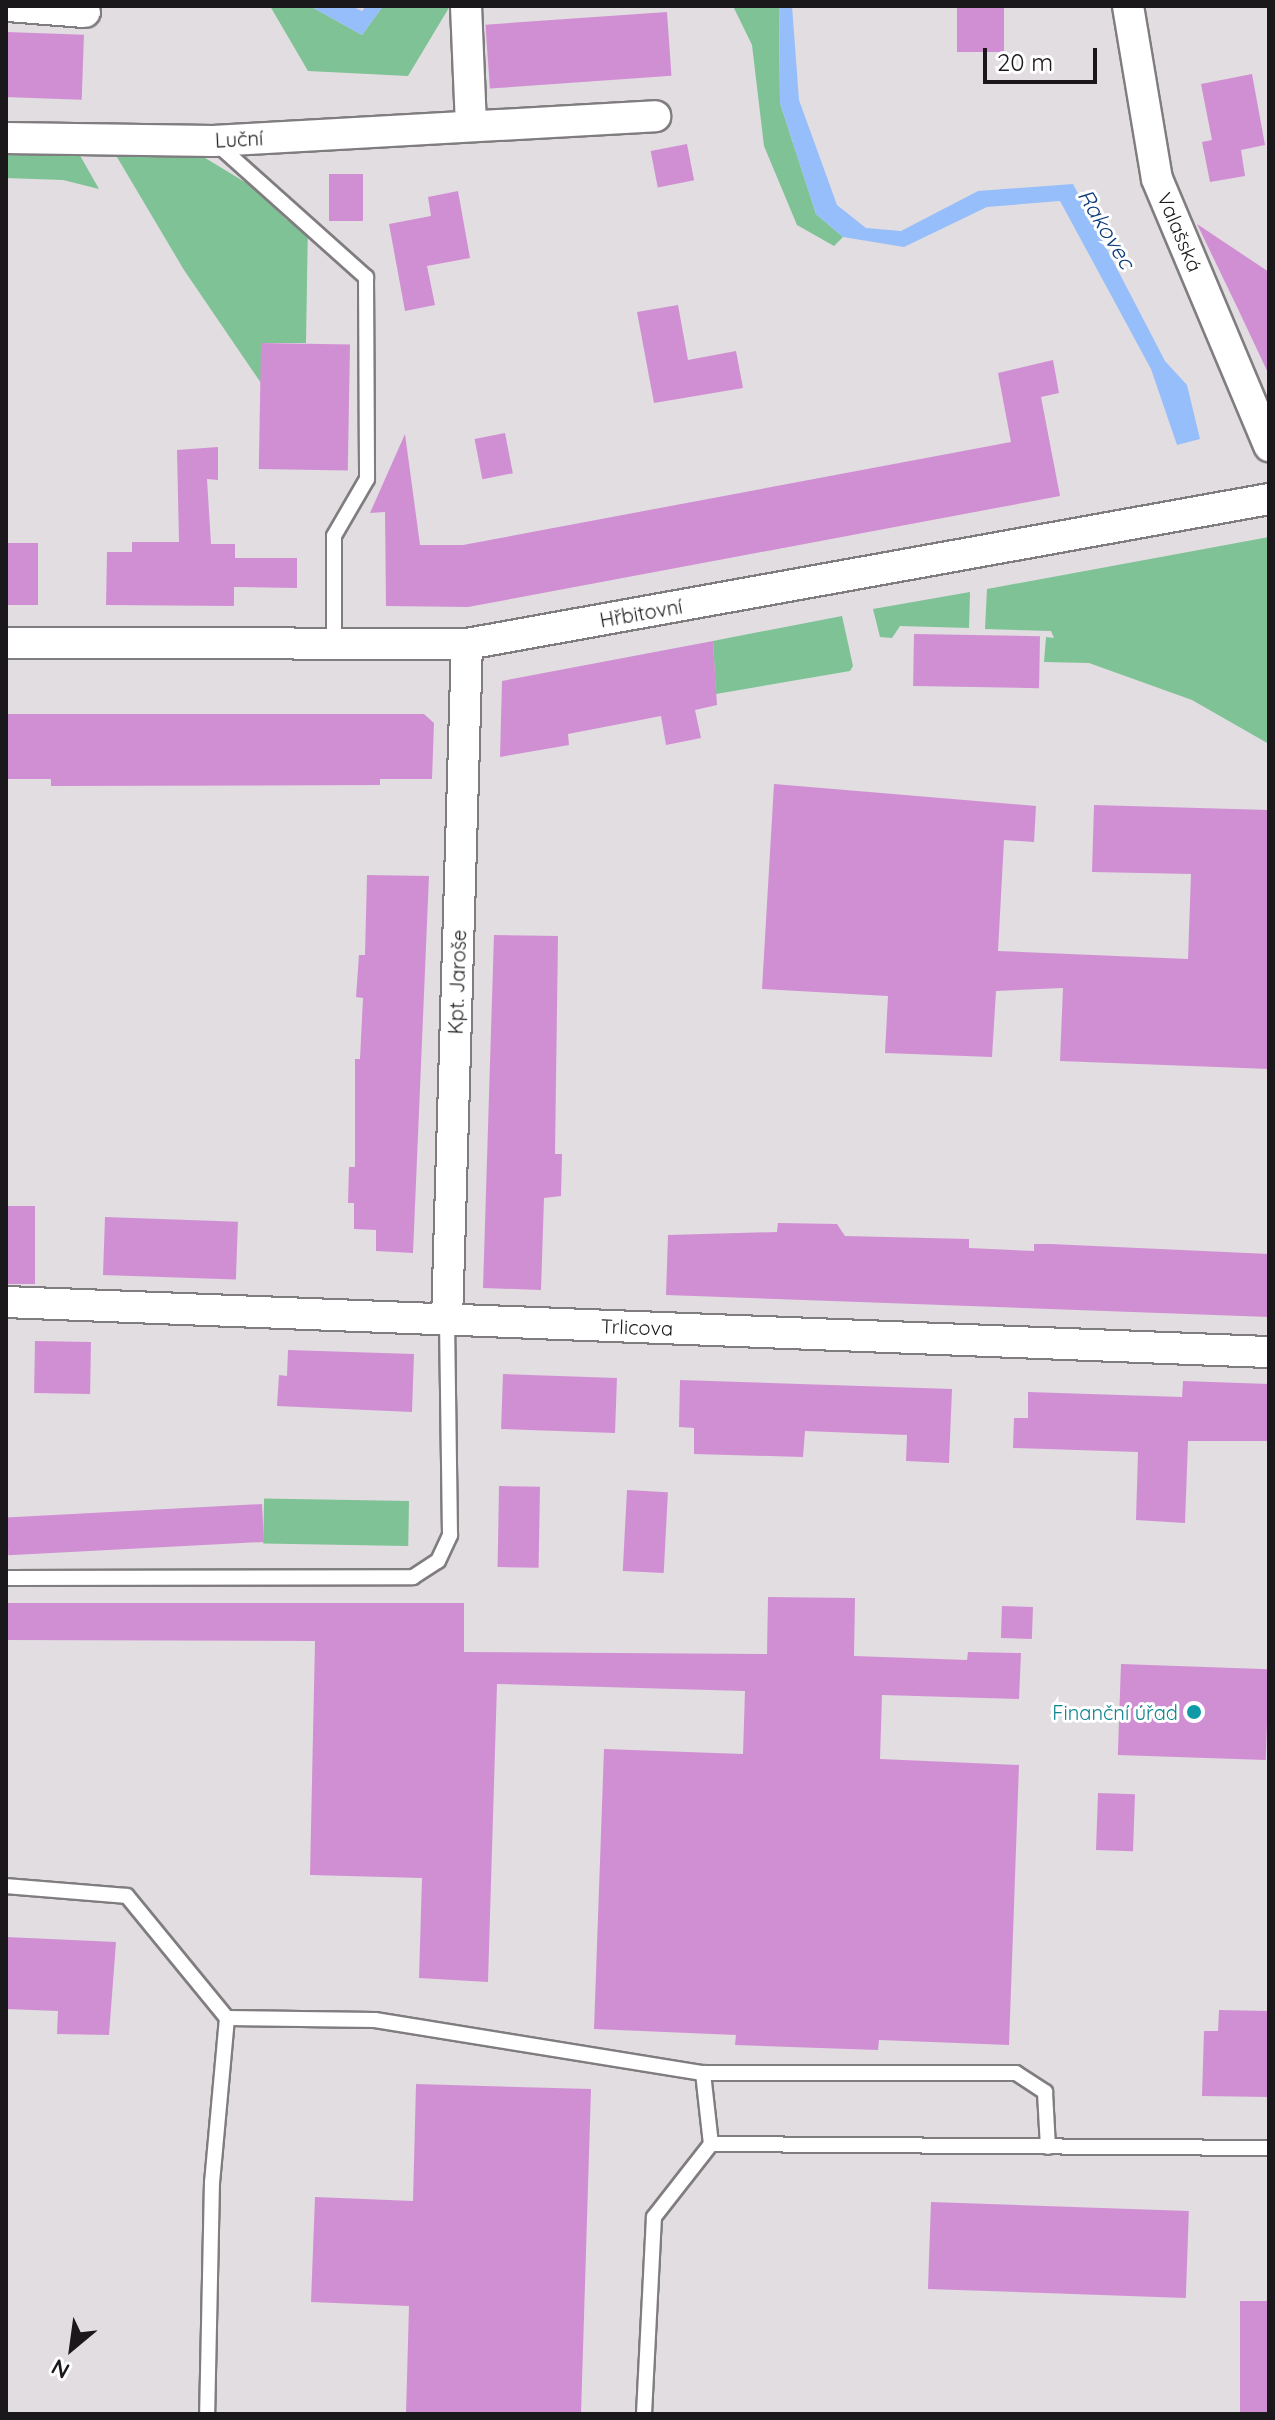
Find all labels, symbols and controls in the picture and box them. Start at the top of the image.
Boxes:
scale bar [987,32,1101,82]
text: 20 m [997,47,1053,77]
street label: Luční [214,126,264,152]
water label: Rakovec [1072,184,1140,274]
street label: Valašská [1153,189,1207,275]
street label: Hřbitovní [598,594,684,632]
street label: Kpt. Jaroše [443,929,471,1035]
street label: Trlicova [600,1314,674,1340]
place label: Finanční úřad [1052,1700,1178,1724]
marker: Finanční úřad [1185,1703,1203,1721]
north arrow [32,2308,112,2388]
text: N [47,2353,74,2385]

